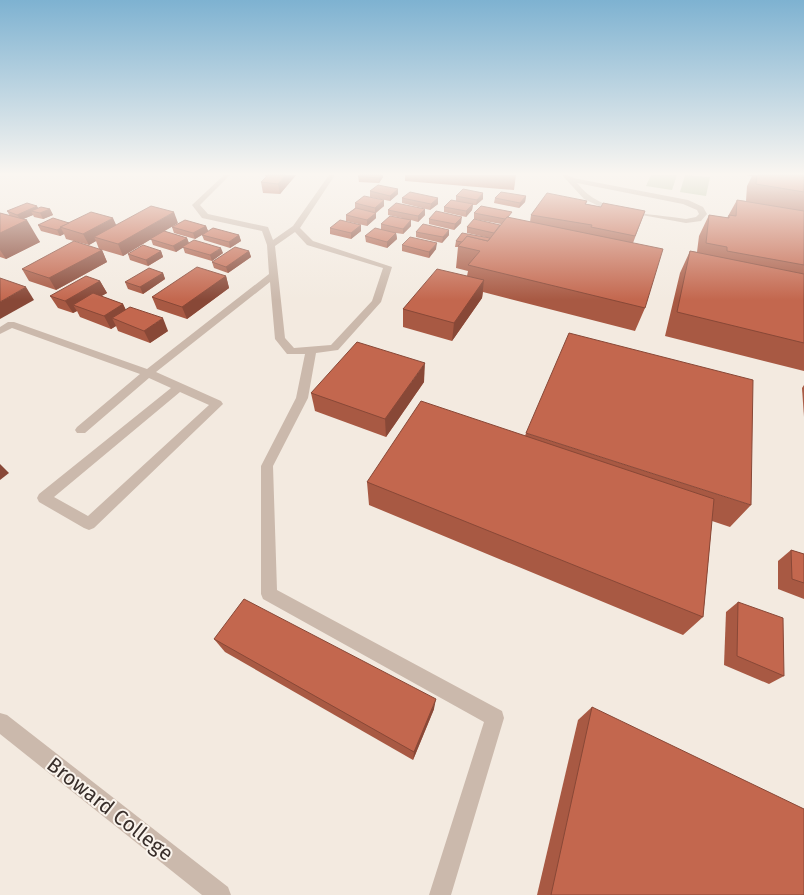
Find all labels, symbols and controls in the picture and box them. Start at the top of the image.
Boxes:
street label: Broward College [41,751,179,867]

